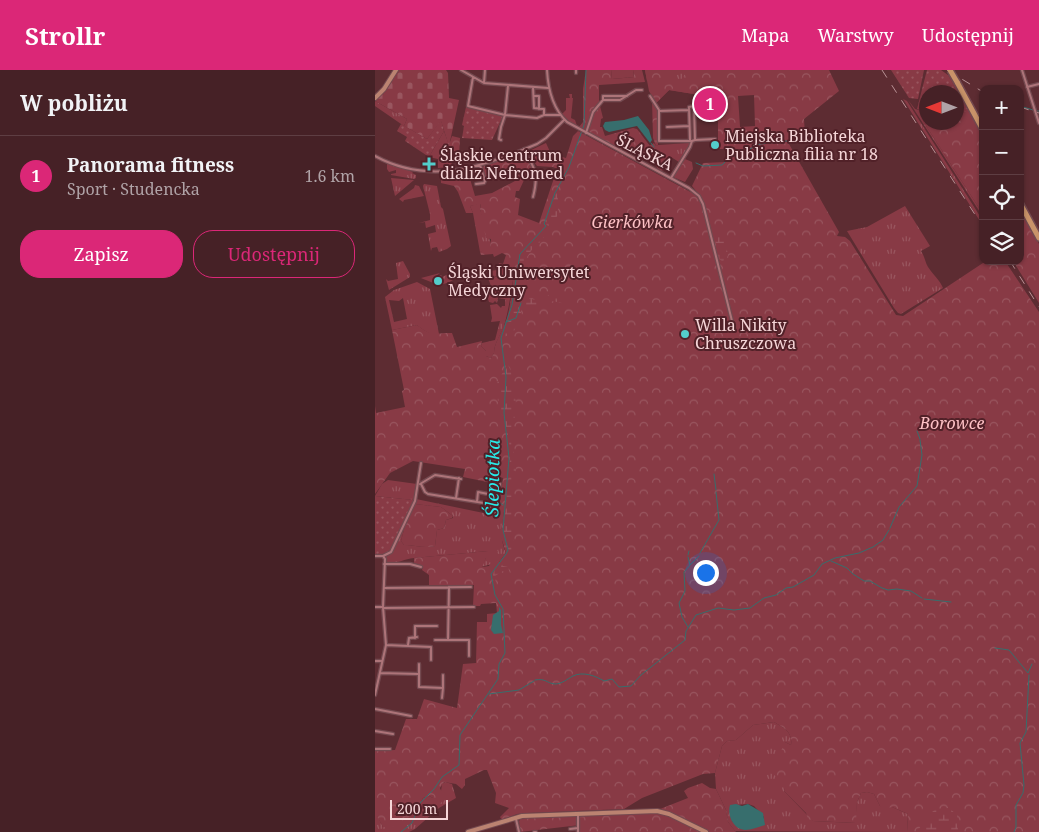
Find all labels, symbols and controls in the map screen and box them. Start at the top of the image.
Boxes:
text: Strollr [25,19,105,52]
text: Mapa [741,23,789,47]
text: Warstwy [817,23,894,47]
text: Udostępnij [922,23,1014,47]
pin: 1 [694,85,726,123]
north arrow [919,85,964,130]
map controls [979,85,1024,265]
button: + [979,85,1024,130]
text: W pobliżu [20,89,128,117]
place label: Miejska Biblioteka Publiczna filia nr 18 [725,125,878,165]
street label: ŚLĄSKA [613,128,678,176]
button: − [979,130,1024,175]
marker: Miejska Biblioteka Publiczna filia nr 18 [709,139,721,151]
place label: Śląskie centrum dializ Nefromed [440,144,563,184]
text: Panorama fitness [67,152,234,178]
marker: Śląskie centrum dializ Nefromed [422,157,436,171]
text: 1 [31,165,41,187]
text: 1.6 km [304,165,355,187]
button: locate [979,175,1024,220]
text: Sport · Studencka [67,178,200,200]
park label: Gierkówka [591,211,673,233]
button: layers [979,220,1024,265]
button: Zapisz [20,230,183,278]
button: Udostępnij [193,230,355,278]
place label: Śląski Uniwersytet Medyczny [448,261,590,301]
marker: Śląski Uniwersytet Medyczny [432,275,444,287]
place label: Willa Nikity Chruszczowa [695,314,796,354]
marker: Willa Nikity Chruszczowa [679,328,691,340]
park label: Borowce [919,412,984,434]
water label: Ślepiotka [479,438,505,517]
your location [693,560,719,586]
scale bar [390,797,447,820]
text: 200 m [397,799,437,818]

